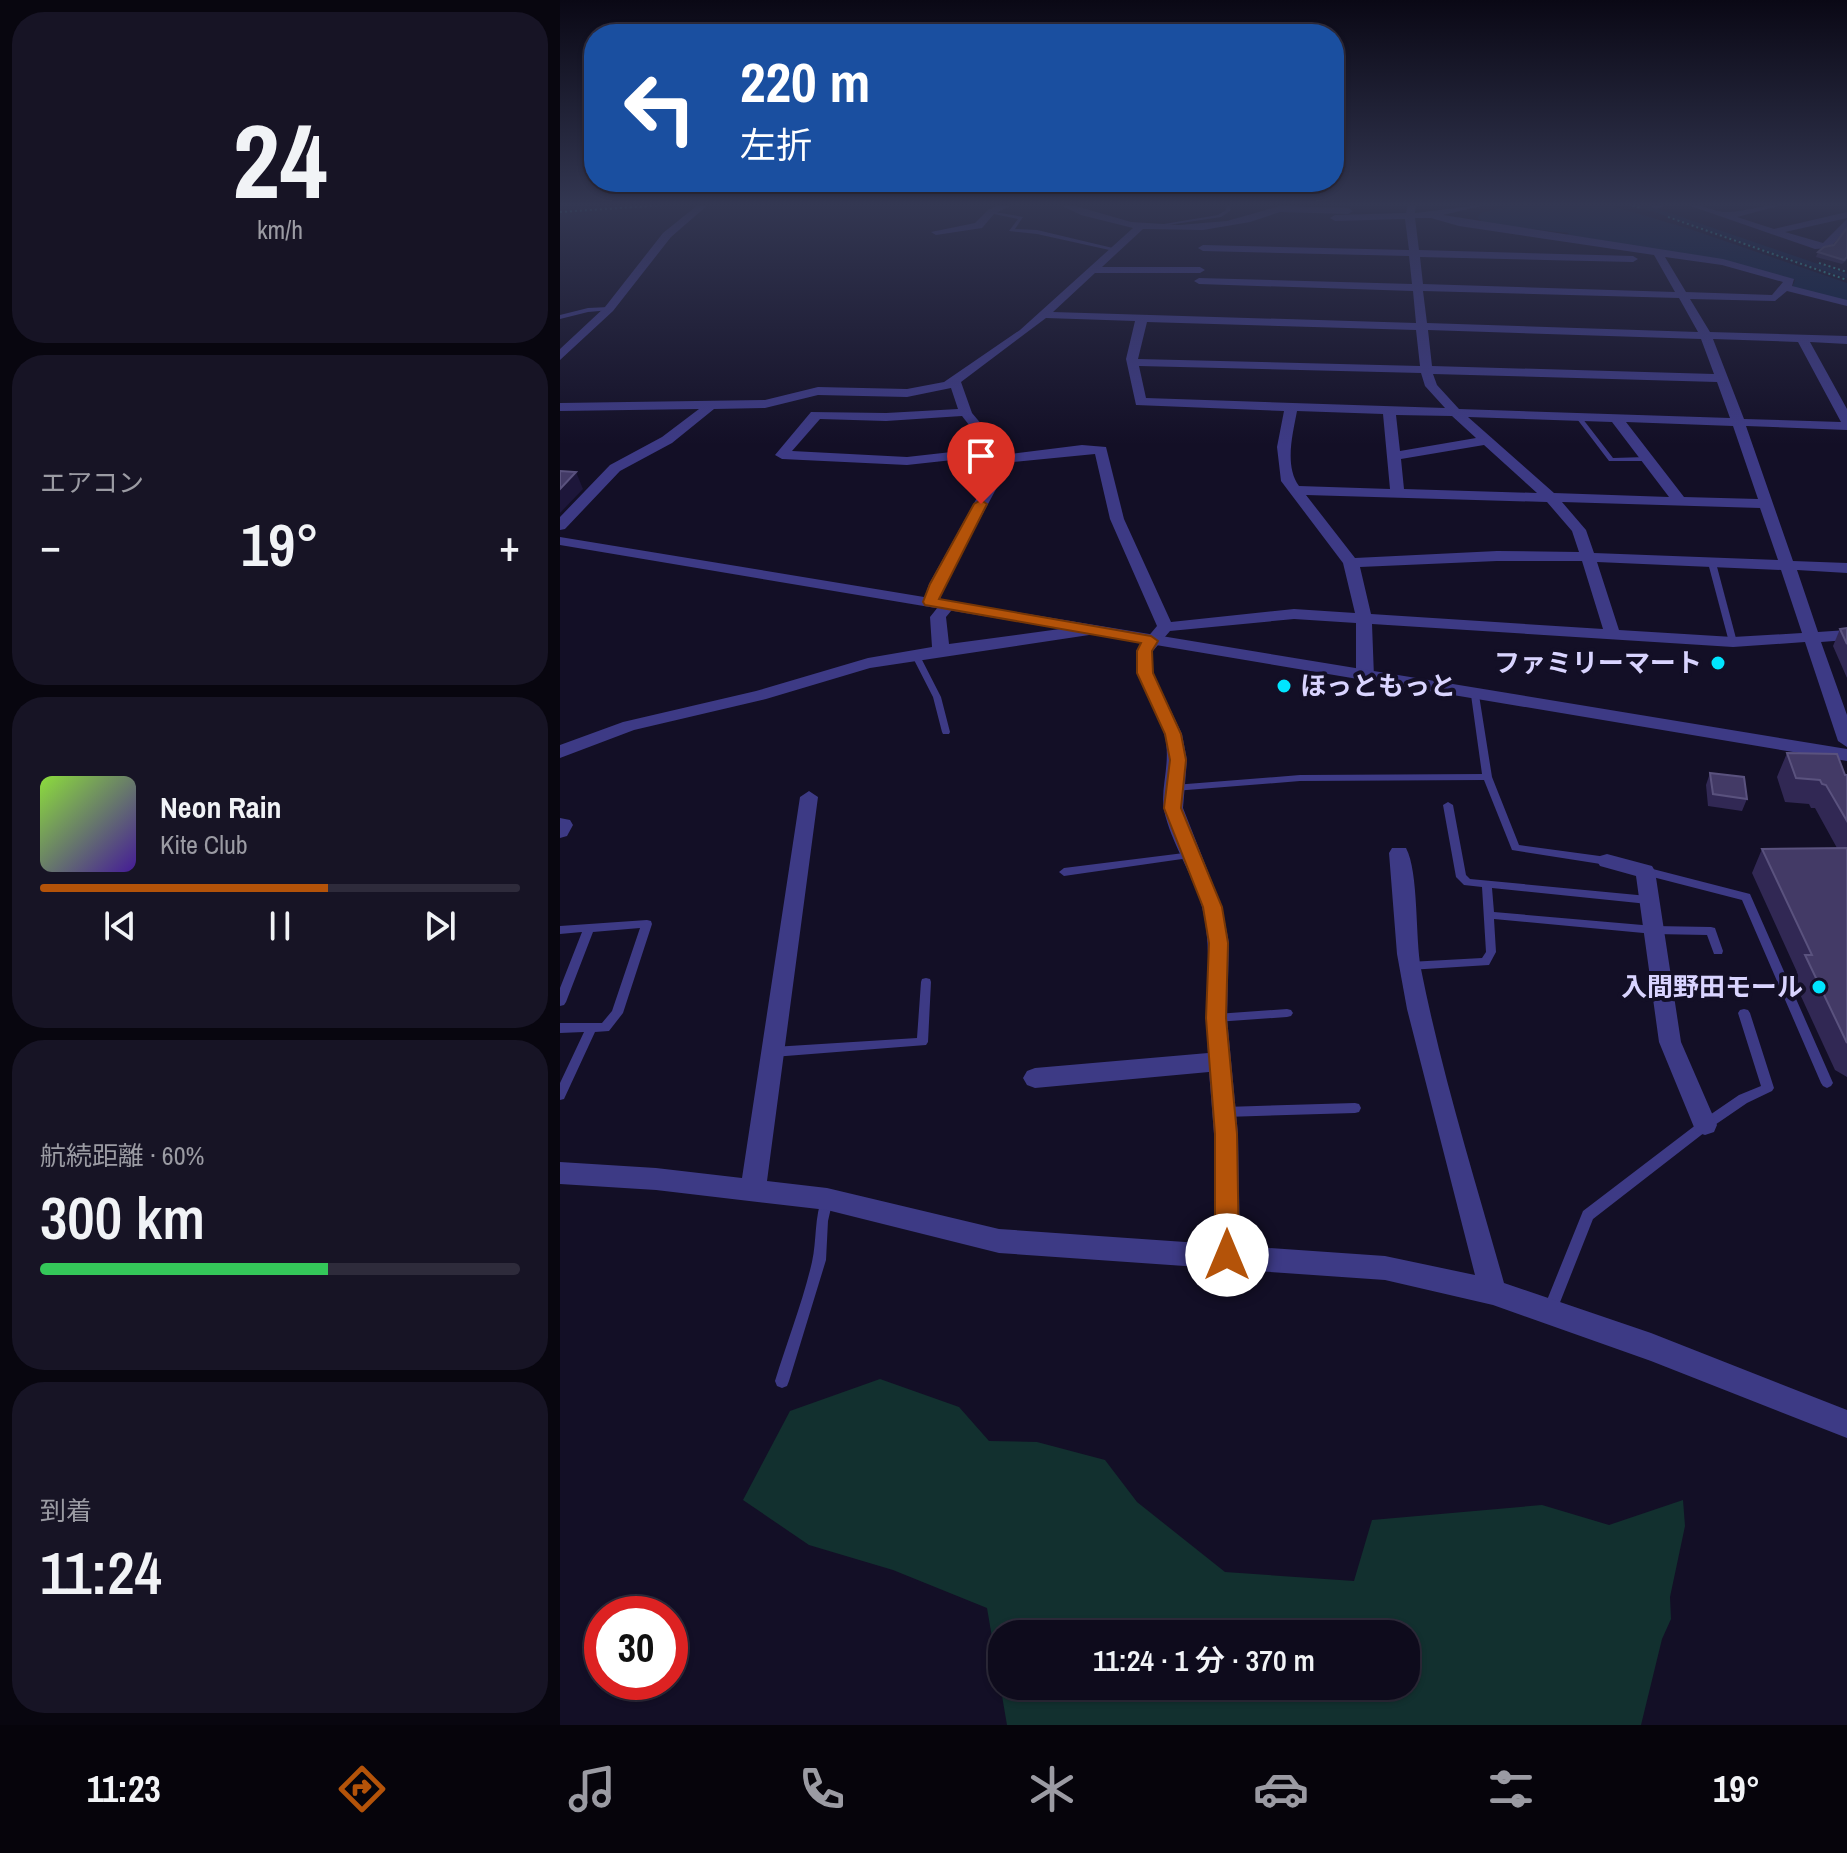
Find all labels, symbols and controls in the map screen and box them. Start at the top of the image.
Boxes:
text: 220 m [740,44,870,119]
icon: left [608,56,712,160]
text: 24 [233,90,327,230]
text: 左折 [740,121,812,169]
text: km/h [257,212,303,247]
pin [947,422,1015,504]
icon: arrive [959,434,1003,478]
text: エアコン [40,465,144,500]
text: 19° [241,504,319,585]
text: − [40,515,61,575]
text: + [499,515,520,575]
place label: ファミリーマート [1494,645,1702,680]
marker: ファミリーマート [1709,654,1727,672]
place label: ほっともっと [1300,668,1456,703]
marker: ほっともっと [1275,677,1293,695]
text: Neon Rain [160,787,282,827]
text: Kite Club [160,827,248,862]
icon: previous [98,904,142,948]
icon: pause [258,904,302,948]
icon: next [418,904,462,948]
place label: 入間野田モール [1621,969,1803,1004]
marker: 入間野田モール [1810,978,1828,996]
text: 航続距離 · 60% [40,1138,204,1173]
text: 300 km [40,1177,205,1258]
position arrow [1185,1213,1269,1297]
text: 到着 [40,1493,92,1528]
text: 11:24 [40,1532,162,1613]
speed limit sign: 30 [584,1596,688,1700]
text: 11:24 · 1 分 · 370 m [1093,1640,1315,1680]
icon: directions [334,1761,390,1817]
icon: music [564,1761,620,1817]
icon: phone [794,1761,850,1817]
icon: climate [1024,1761,1080,1817]
icon: car [1253,1761,1309,1817]
icon: filters [1483,1761,1539,1817]
text: 11:23 [87,1765,161,1813]
text: 19° [1713,1765,1760,1813]

